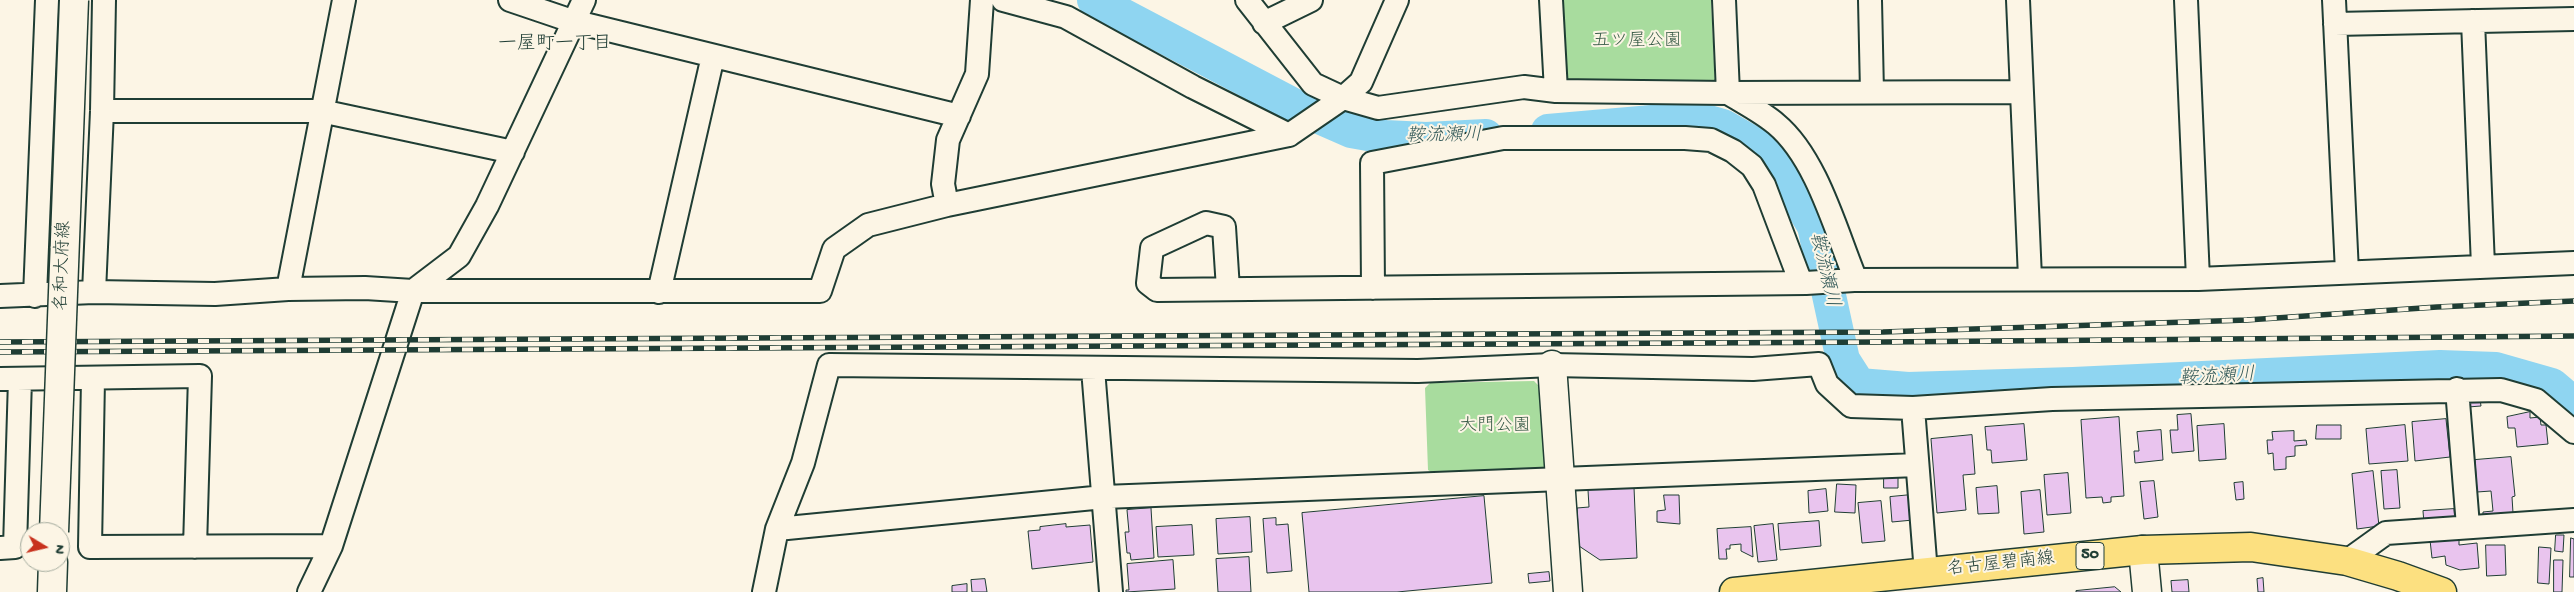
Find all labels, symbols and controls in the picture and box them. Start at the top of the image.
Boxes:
park label: 五ツ屋公園 [1592,31,1682,53]
district label: 一屋町一丁目 [498,34,612,56]
water label: 鞍流瀬川 [1406,125,1482,149]
street label: 名和大府線 [52,221,76,311]
water label: 鞍流瀬川 [1803,230,1843,310]
water label: 鞍流瀬川 [2178,365,2256,391]
park label: 大門公園 [1459,416,1531,438]
north arrow [20,522,70,572]
road number: 50 [2076,542,2104,570]
text: N [50,543,68,555]
street label: 名古屋碧南線 [1946,549,2056,581]

